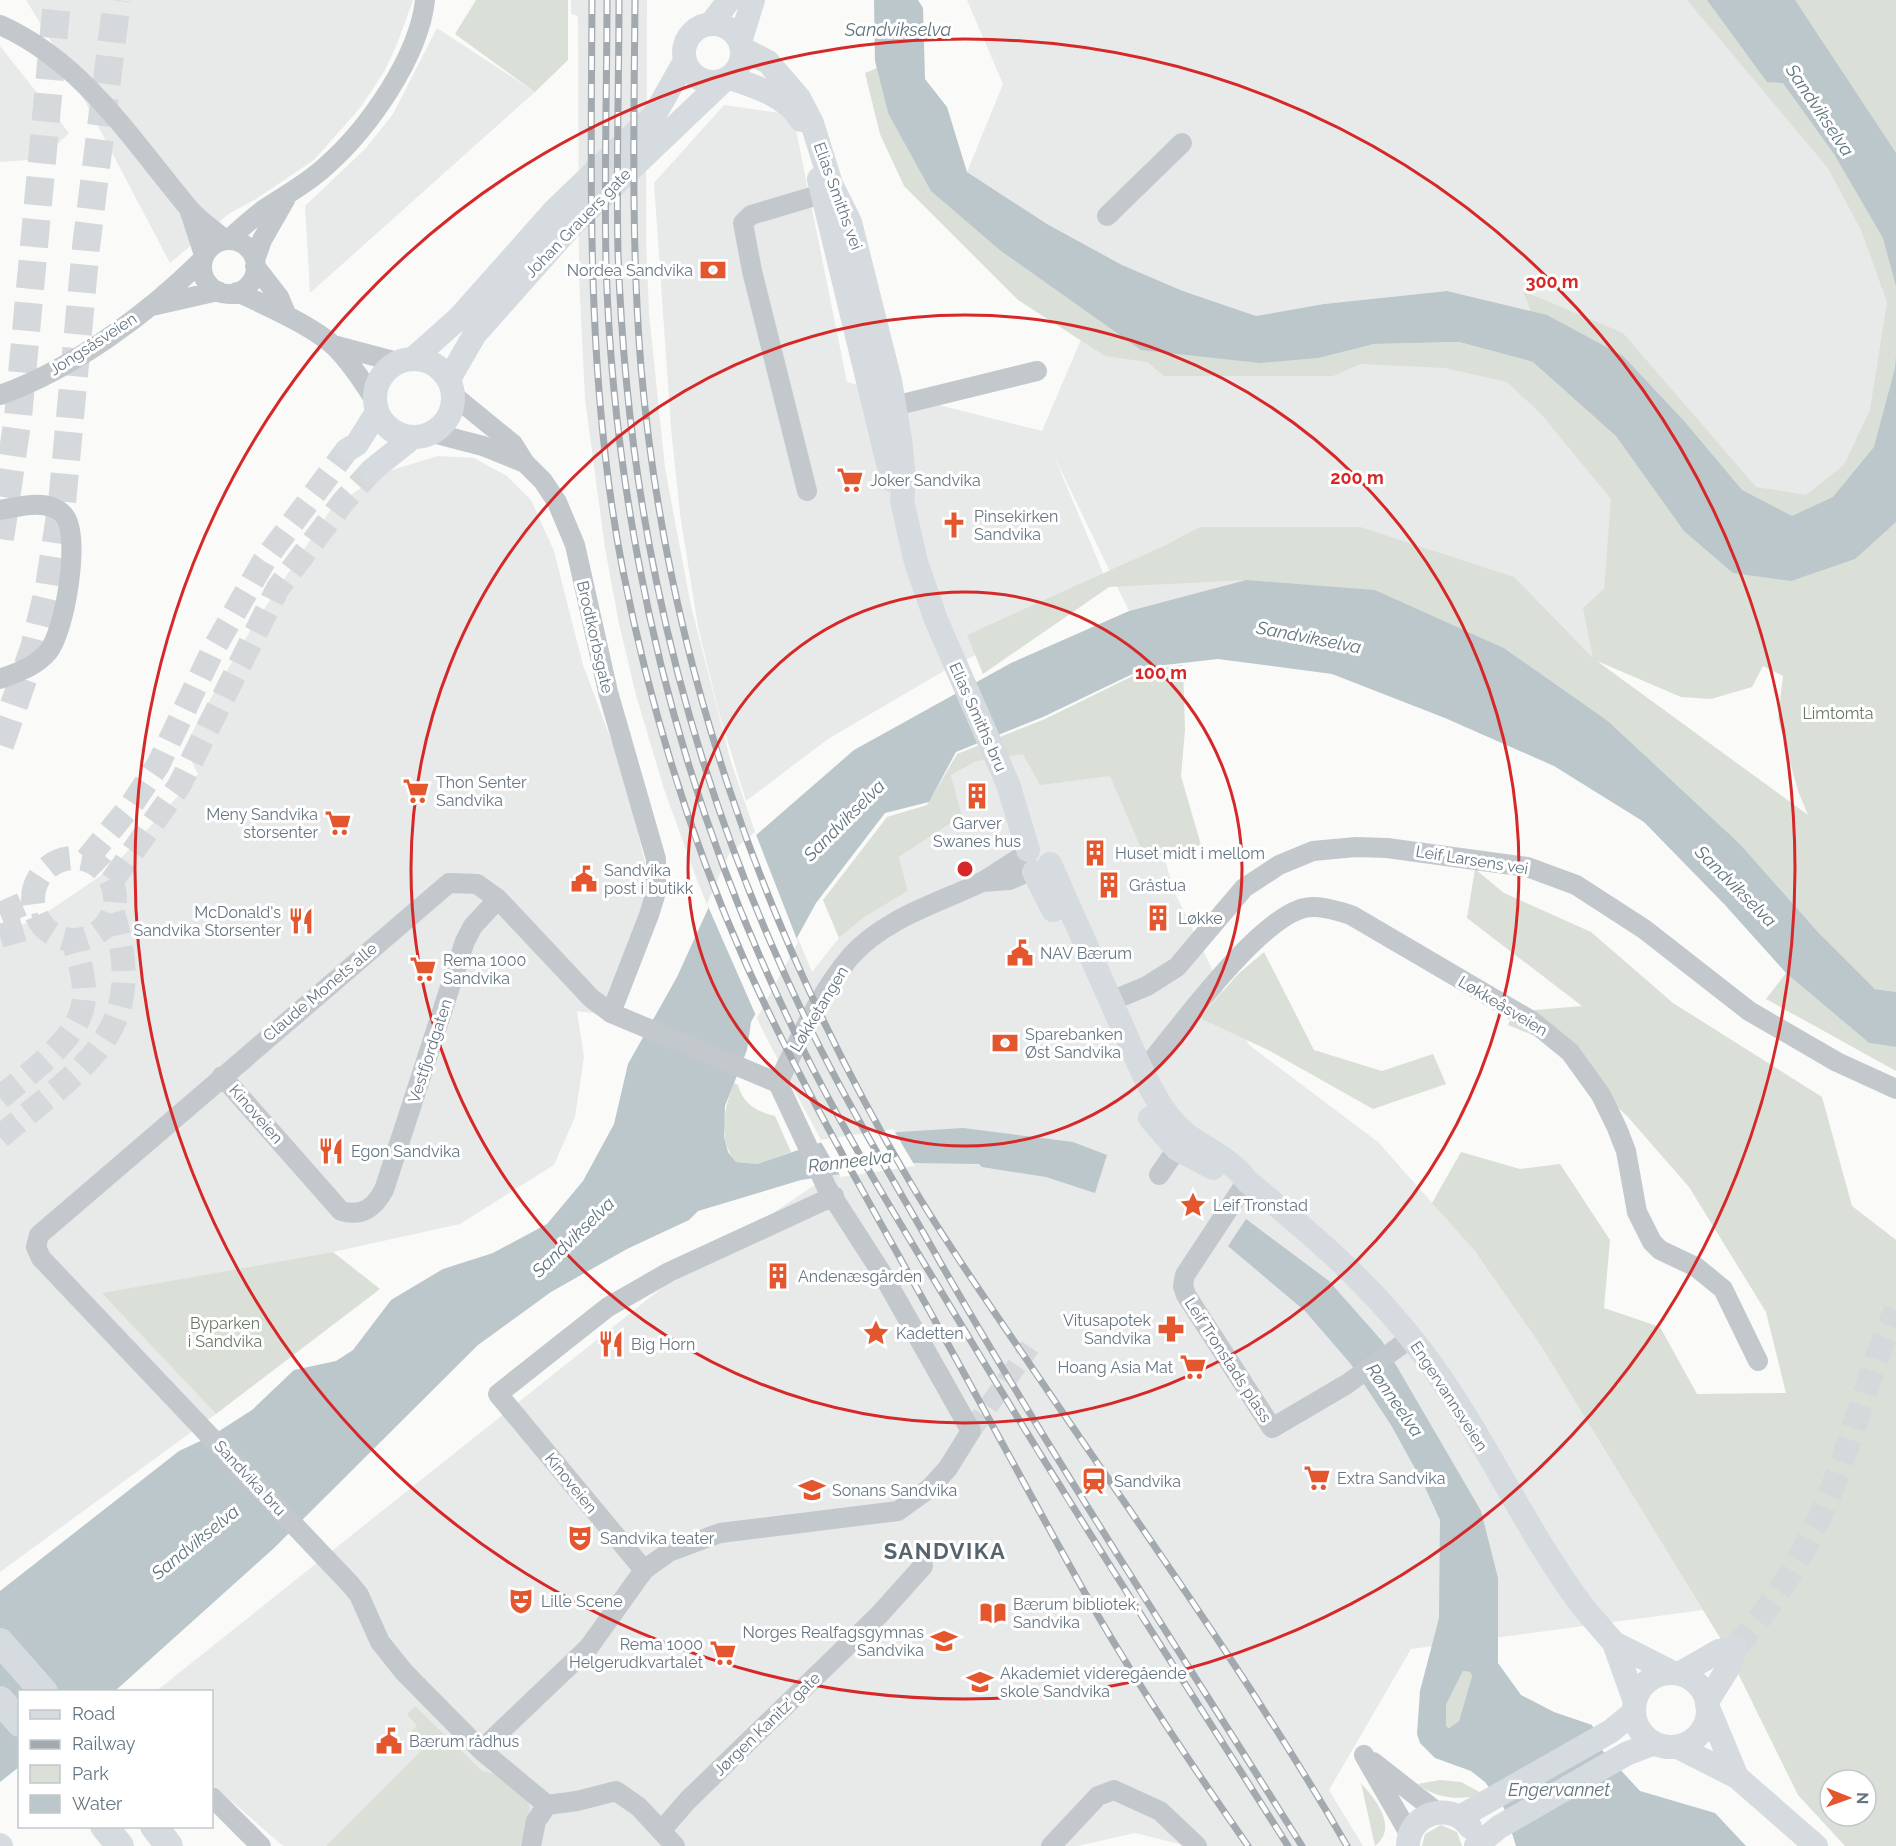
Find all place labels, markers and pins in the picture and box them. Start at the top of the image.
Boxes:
bank icon: Nordea Sandvika [698,255,728,285]
place label: Nordea Sandvika [567,261,693,280]
supermarket icon: Joker Sandvika [835,465,865,495]
place label: Joker Sandvika [870,471,981,490]
place label: Pinsekirken Sandvika [974,507,1058,544]
church icon: Pinsekirken Sandvika [939,510,969,540]
place label: Thon Senter Sandvika [436,773,527,810]
supermarket icon: Thon Senter Sandvika [401,776,431,806]
building icon: Garver Swanes hus [962,781,992,811]
place label: Meny Sandvika storsenter [206,805,318,842]
supermarket icon: Meny Sandvika storsenter [323,808,353,838]
place label: Garver Swanes hus [933,814,1021,851]
building icon: Huset midt i mellom [1080,838,1110,868]
place label: Huset midt i mellom [1115,844,1265,863]
centre of rings [955,859,975,879]
place label: Sandvika post i butikk [604,861,694,898]
public building icon: Sandvika post i butikk [569,864,599,894]
building icon: Gråstua [1094,870,1124,900]
place label: Gråstua [1129,876,1186,895]
place label: McDonald's Sandvika Storsenter [134,903,281,940]
building icon: Løkke [1143,903,1173,933]
restaurant icon: McDonald's Sandvika Storsenter [286,906,316,936]
place label: Løkke [1178,909,1223,928]
public building icon: NAV Bærum [1005,938,1035,968]
place label: NAV Bærum [1040,944,1132,963]
place label: Rema 1000 Sandvika [443,951,526,988]
supermarket icon: Rema 1000 Sandvika [408,954,438,984]
place label: Sparebanken Øst Sandvika [1025,1025,1123,1062]
bank icon: Sparebanken Øst Sandvika [990,1028,1020,1058]
restaurant icon: Egon Sandvika [316,1136,346,1166]
place label: Egon Sandvika [351,1142,460,1161]
place icon: Leif Tronstad [1178,1190,1208,1220]
place label: Leif Tronstad [1213,1196,1308,1215]
building icon: Andenæsgården [763,1261,793,1291]
place label: Andenæsgården [798,1267,922,1286]
place label: Vitusapotek Sandvika [1063,1311,1152,1348]
pharmacy icon: Vitusapotek Sandvika [1156,1314,1186,1344]
place icon: Kadetten [861,1318,891,1348]
place label: Kadetten [896,1324,964,1343]
restaurant icon: Big Horn [596,1329,626,1359]
place label: Big Horn [631,1335,695,1354]
supermarket icon: Hoang Asia Mat [1178,1352,1208,1382]
place label: Hoang Asia Mat [1058,1358,1174,1377]
supermarket icon: Extra Sandvika [1302,1463,1332,1493]
station icon: Sandvika [1079,1466,1109,1496]
place label: Extra Sandvika [1337,1469,1445,1488]
place label: Sandvika [1114,1472,1181,1491]
school or university icon: Sonans Sandvika [797,1475,827,1505]
place label: Sonans Sandvika [832,1481,957,1500]
theatre icon: Sandvika teater [565,1523,595,1553]
place label: Sandvika teater [600,1529,715,1548]
theatre icon: Lille Scene [506,1586,536,1616]
place label: Lille Scene [541,1592,623,1611]
place label: Bærum bibliotek, Sandvika [1013,1595,1140,1632]
library icon: Bærum bibliotek, Sandvika [978,1598,1008,1628]
place label: Norges Realfagsgymnas Sandvika [743,1623,924,1660]
school or university icon: Norges Realfagsgymnas Sandvika [929,1626,959,1656]
place label: Rema 1000 Helgerudkvartalet [569,1635,704,1672]
supermarket icon: Rema 1000 Helgerudkvartalet [708,1638,738,1668]
place label: Akademiet videregående skole Sandvika [1000,1664,1187,1701]
school or university icon: Akademiet videregående skole Sandvika [965,1667,995,1697]
public building icon: Bærum rådhus [374,1726,404,1756]
place label: Bærum rådhus [409,1732,520,1751]

